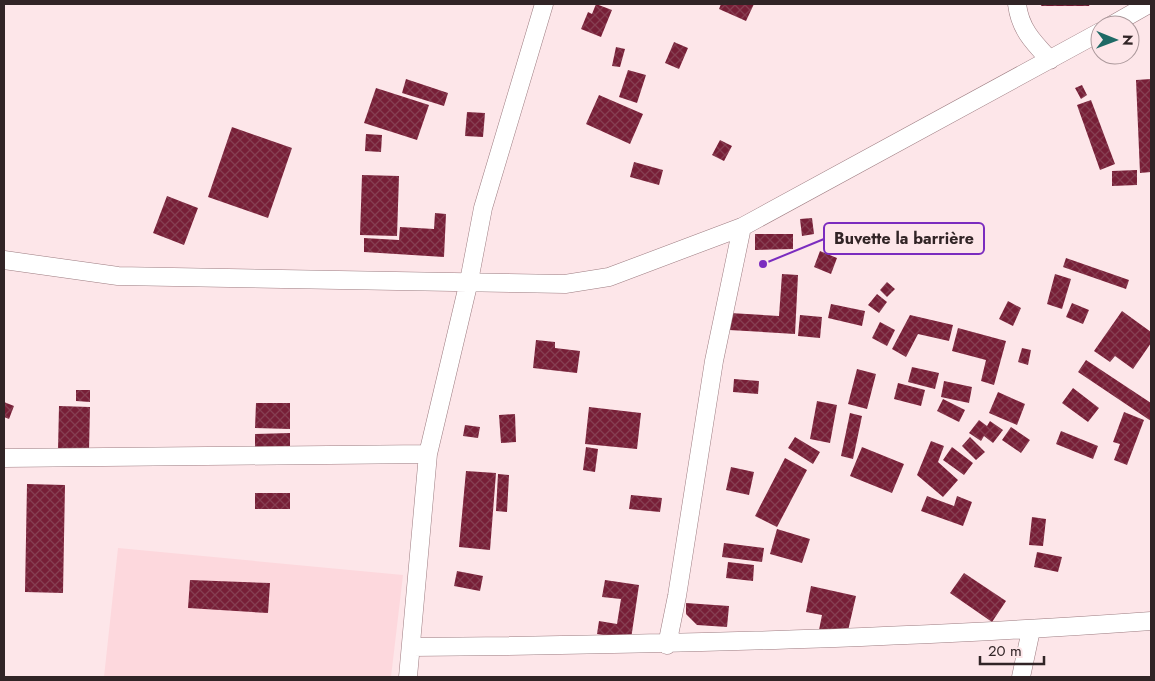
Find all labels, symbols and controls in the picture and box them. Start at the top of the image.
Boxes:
north arrow [1090,15,1140,65]
text: N [1118,34,1138,46]
callout: Buvette la barrière [824,223,984,254]
text: Buvette la barrière [834,227,974,250]
scale bar [980,634,1044,666]
text: 20 m [988,640,1022,662]

